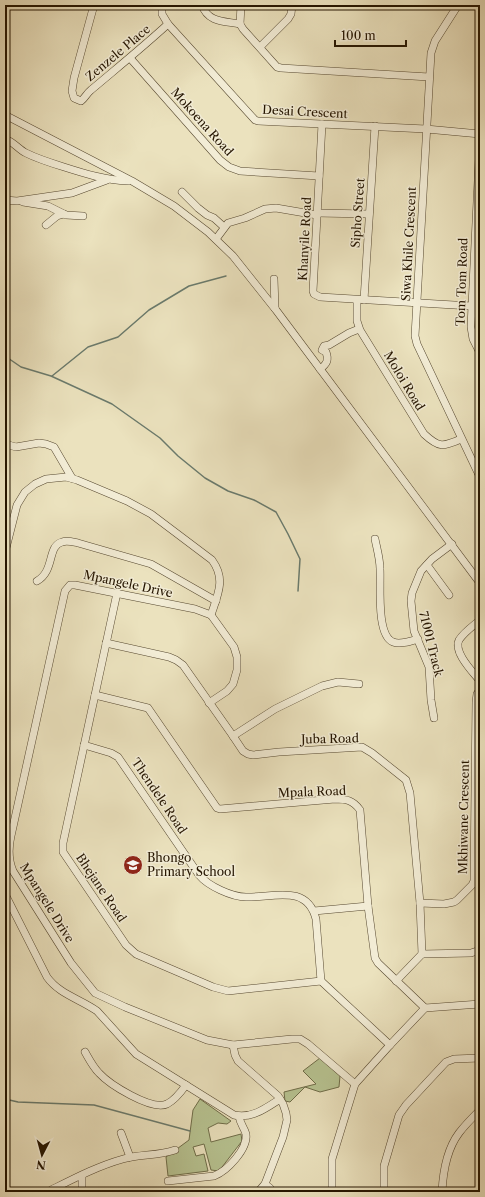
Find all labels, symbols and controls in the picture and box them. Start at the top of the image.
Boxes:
street label: Zenzele Place [82,21,153,84]
scale bar [335,22,406,48]
text: 100 m [341,28,376,43]
street label: Mokoena Road [168,85,237,159]
street label: Desai Crescent [262,102,349,121]
street label: Sipho Street [348,177,367,249]
street label: Siwa Khile Crescent [398,186,419,302]
street label: Khanyile Road [295,196,314,281]
street label: Tom Tom Road [452,237,471,326]
street label: Moloi Road [381,348,428,414]
street label: Mpangele Drive [82,567,174,600]
street label: 71001 Track [416,610,447,679]
street label: Juba Road [299,730,360,747]
street label: Thendele Road [129,755,191,837]
street label: Mkhiwane Crescent [455,759,472,874]
street label: Mpala Road [278,783,347,800]
place label: Bhongo Primary School [147,850,235,879]
street label: Bhejane Road [73,851,130,925]
school or university icon: Bhongo Primary School [122,854,144,876]
street label: Mpangele Drive [17,860,78,945]
north arrow [22,1135,62,1175]
text: N [35,1157,46,1172]

